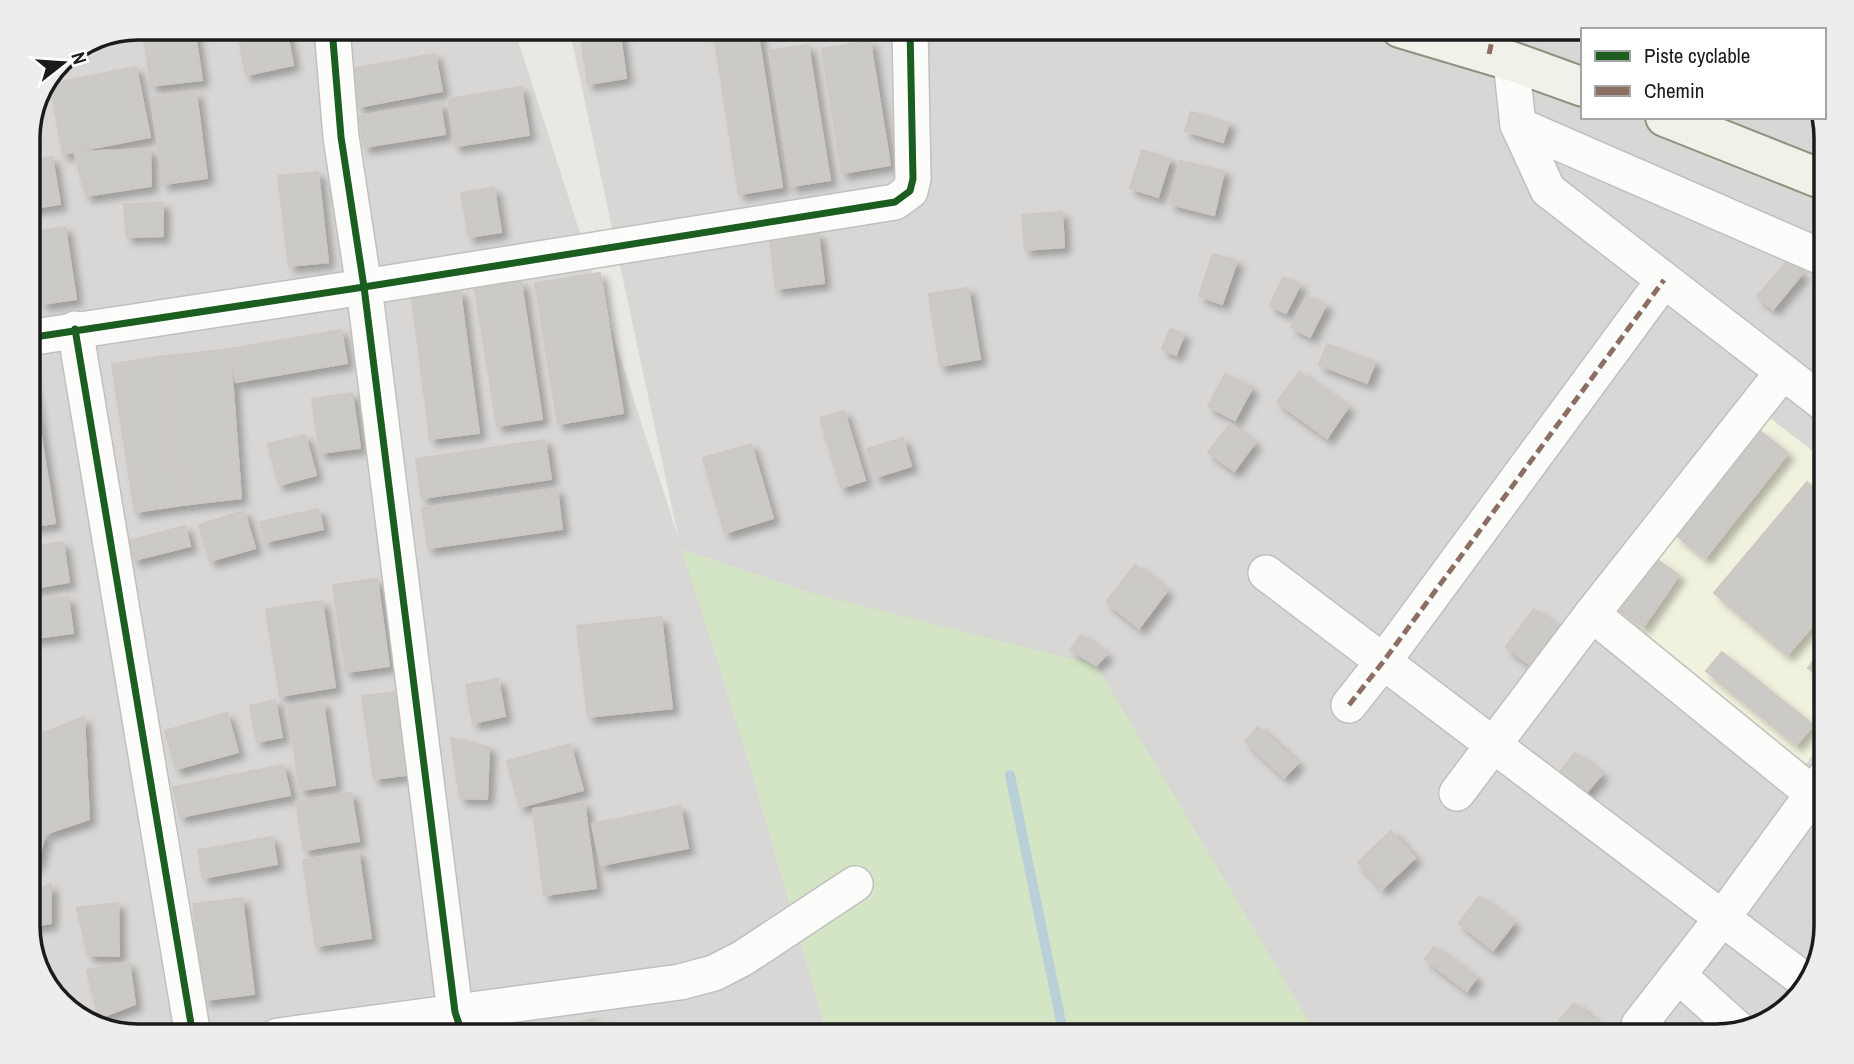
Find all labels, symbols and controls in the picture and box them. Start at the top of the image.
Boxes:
north arrow [28,28,98,98]
legend [1581,28,1826,119]
text: Piste cyclable [1644,41,1750,70]
text: N [65,49,93,67]
text: Chemin [1644,76,1704,105]

